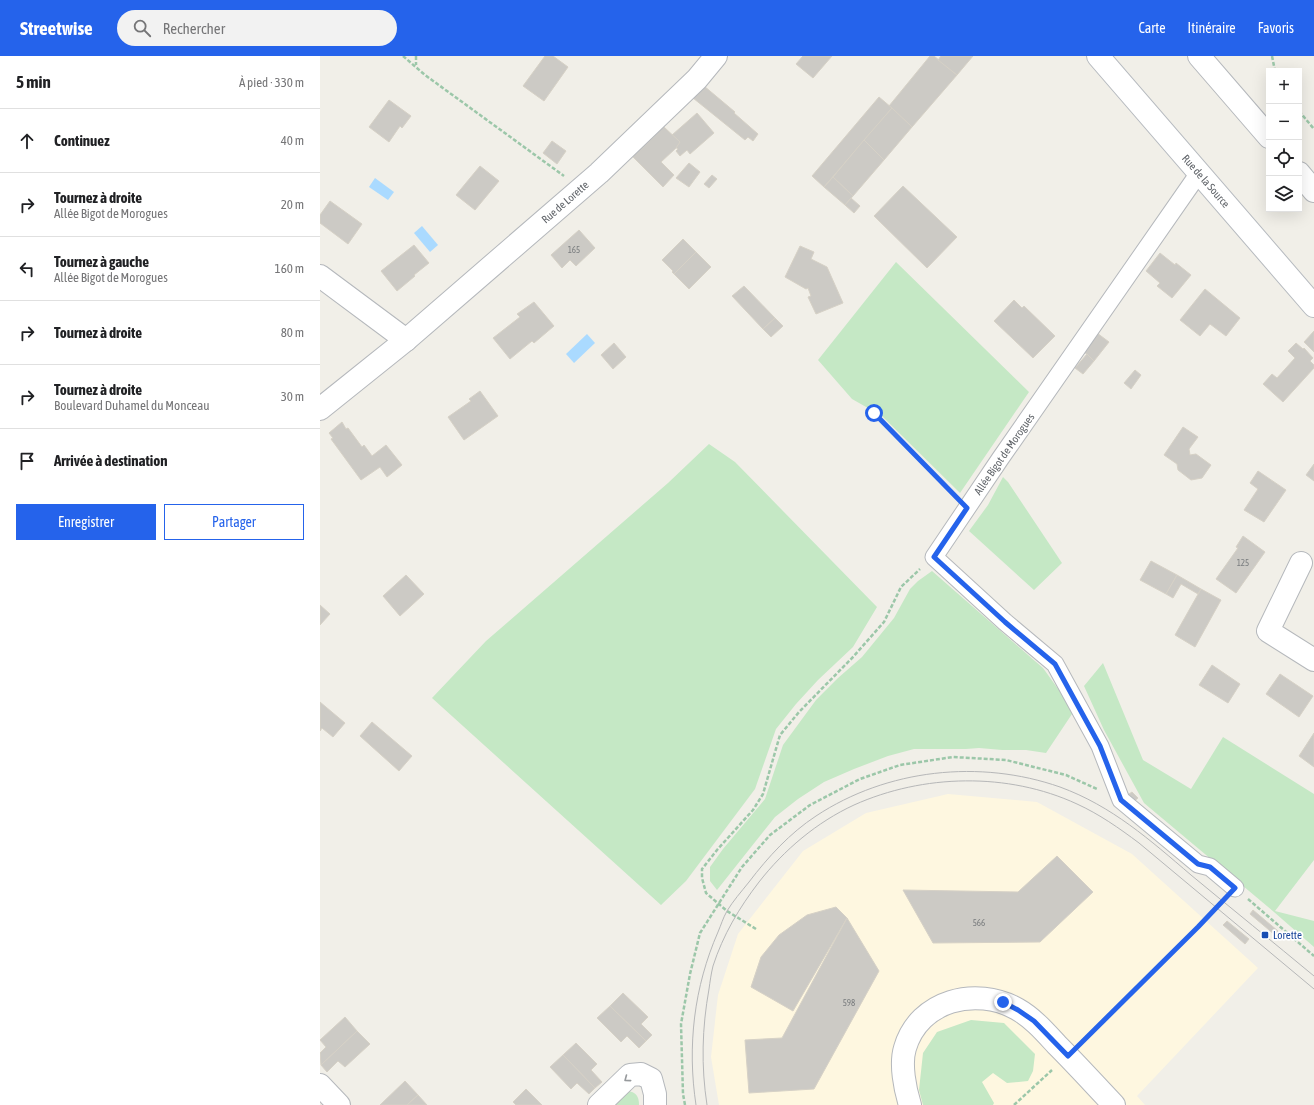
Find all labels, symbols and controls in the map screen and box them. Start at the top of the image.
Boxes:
search box [117,10,397,46]
text: Streetwise [20,17,93,39]
icon: search [131,17,153,39]
text: Rechercher [163,20,225,37]
text: Carte [1139,20,1166,36]
text: Itinéraire [1188,20,1236,36]
text: Favoris [1258,20,1294,36]
map controls [1266,68,1302,212]
button: + [1266,68,1302,104]
text: 5 min [16,72,51,92]
text: À pied · 330 m [239,75,304,90]
button: − [1266,104,1302,140]
icon: ahead [16,130,38,152]
text: Continuez [54,132,110,149]
text: 40 m [281,133,304,148]
button: locate [1266,140,1302,176]
street label: Rue de la Source [1180,152,1232,210]
button: layers [1266,176,1302,212]
street label: Rue de Lorette [539,178,591,226]
text: Tournez à droite [54,189,142,206]
icon: right [16,194,38,216]
text: 20 m [281,197,304,212]
text: Allée Bigot de Morogues [54,206,168,221]
house number: 165 [568,245,580,255]
text: Tournez à gauche [54,253,149,270]
icon: left [16,258,38,280]
text: 160 m [275,261,304,276]
text: Allée Bigot de Morogues [54,270,168,285]
icon: right [16,322,38,344]
text: Tournez à droite [54,324,142,341]
text: 80 m [281,325,304,340]
text: Tournez à droite [54,381,142,398]
icon: right [16,386,38,408]
text: 30 m [281,389,304,404]
text: Boulevard Duhamel du Monceau [54,398,209,413]
route start [865,404,883,422]
street label: Allée Bigot de Morogues [971,411,1037,497]
icon: arrive [16,450,38,472]
text: Arrivée à destination [54,452,168,469]
button: Enregistrer [16,504,156,540]
button: Partager [164,504,304,540]
house number: 125 [1237,558,1249,568]
house number: 566 [973,918,985,928]
place label: Lorette [1273,929,1302,941]
marker: Lorette [1260,930,1270,940]
route end [994,993,1012,1011]
house number: 598 [843,998,855,1008]
one-way arrow [625,1074,632,1081]

